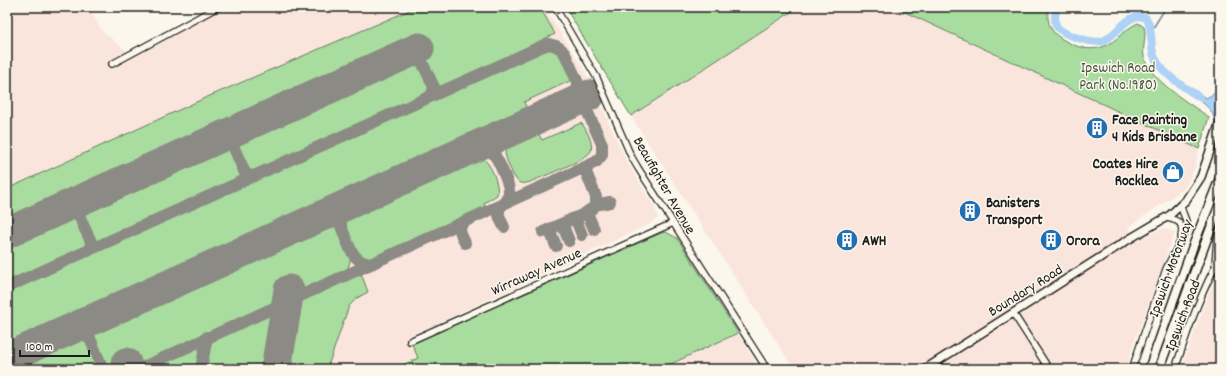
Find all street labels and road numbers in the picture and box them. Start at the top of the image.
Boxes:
street label: Beaufighter Avenue [626,133,700,239]
street label: Ipswich Motorway [1144,216,1200,321]
street label: Wirraway Avenue [488,243,586,303]
street label: Boundary Road [984,260,1068,323]
street label: Ipswich Road [1160,277,1208,355]

